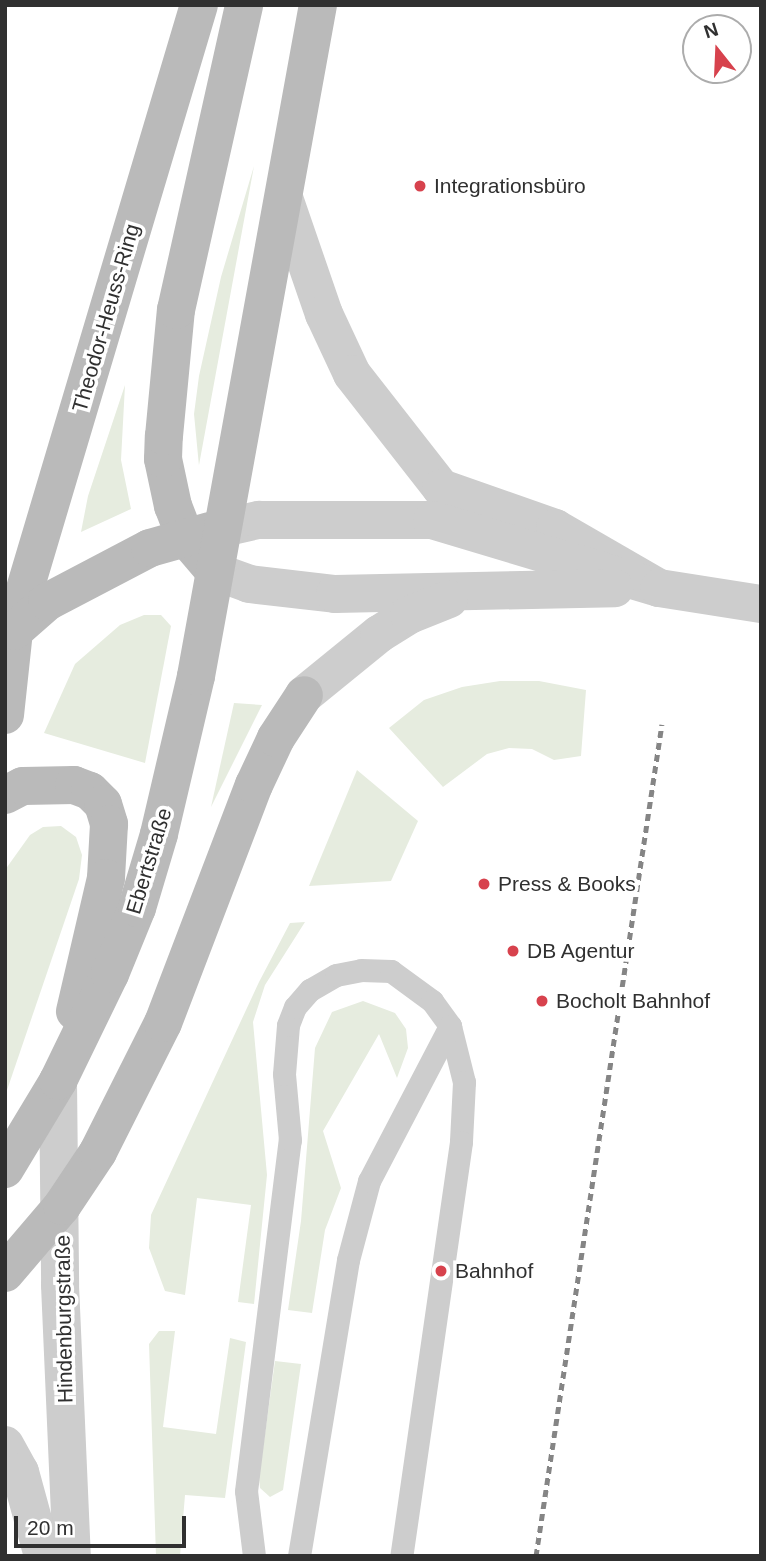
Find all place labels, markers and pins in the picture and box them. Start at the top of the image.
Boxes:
place label: Integrationsbüro [434,173,586,199]
marker: Integrationsbüro [412,178,428,194]
place label: Press & Books [498,871,636,897]
marker: Press & Books [476,876,492,892]
place label: DB Agentur [527,938,636,964]
marker: DB Agentur [505,943,521,959]
place label: Bocholt Bahnhof [556,988,710,1014]
marker: Bocholt Bahnhof [534,993,550,1009]
place label: Bahnhof [455,1258,533,1284]
marker: Bahnhof [433,1263,449,1279]

